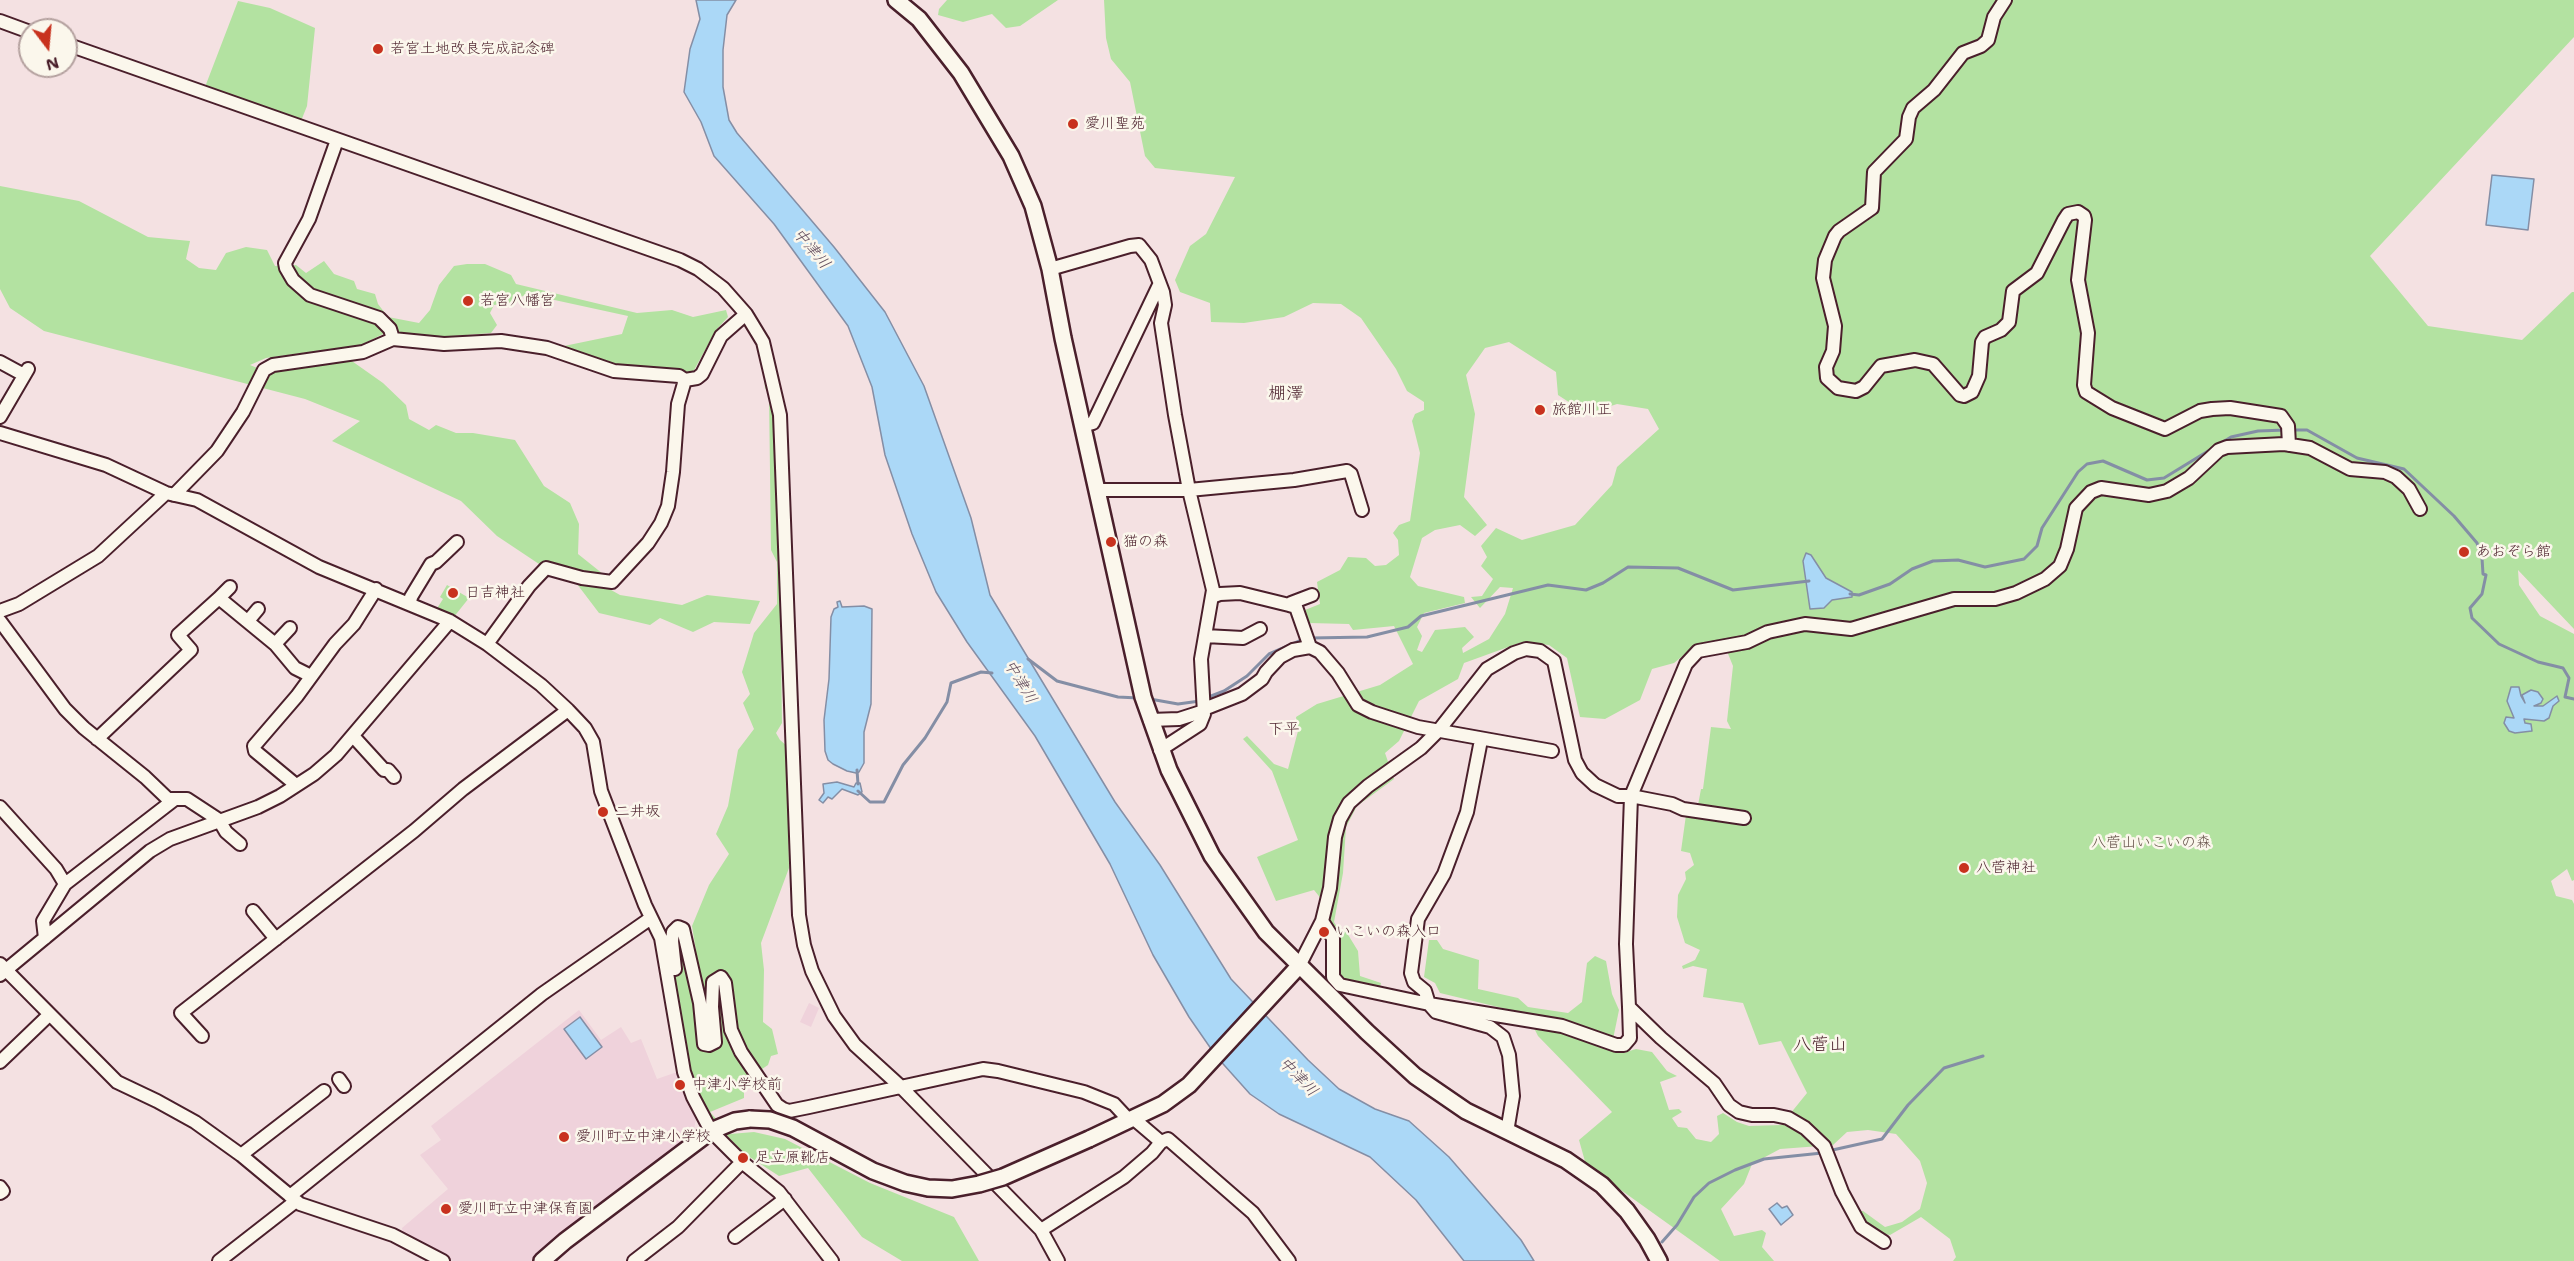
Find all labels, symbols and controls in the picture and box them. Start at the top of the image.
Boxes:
north arrow [18,18,78,78]
place label: 若宮土地改良完成記念碑 [390,40,555,58]
marker: 若宮土地改良完成記念碑 [371,42,385,56]
text: N [44,52,62,76]
place label: 愛川聖苑 [1085,115,1145,133]
marker: 愛川聖苑 [1066,117,1080,131]
water label: 中津川 [788,224,834,274]
place label: 若宮八幡宮 [480,292,555,310]
marker: 若宮八幡宮 [461,294,475,308]
district label: 棚澤 [1268,383,1304,405]
place label: 旅館川正 [1552,401,1612,419]
marker: 旅館川正 [1533,403,1547,417]
place label: 猫の森 [1123,533,1168,551]
marker: 猫の森 [1104,535,1118,549]
place label: あおぞら館 [2476,543,2551,561]
marker: あおぞら館 [2457,545,2471,559]
place label: 日吉神社 [465,584,525,602]
marker: 日吉神社 [446,586,460,600]
water label: 中津川 [999,656,1041,708]
district label: 下平 [1268,720,1300,740]
place label: 二井坂 [615,803,660,821]
marker: 二井坂 [596,805,610,819]
park label: 八菅山いこいの森 [2091,834,2211,852]
place label: 八菅神社 [1976,859,2036,877]
marker: 八菅神社 [1957,861,1971,875]
place label: いこいの森入口 [1336,923,1441,941]
marker: いこいの森入口 [1317,925,1331,939]
district label: 八菅山 [1793,1034,1847,1056]
water label: 中津川 [1274,1053,1322,1101]
place label: 中津小学校前 [692,1076,782,1094]
marker: 中津小学校前 [673,1078,687,1092]
place label: 愛川町立中津小学校 [576,1128,711,1146]
marker: 愛川町立中津小学校 [557,1130,571,1144]
place label: 足立原靴店 [755,1149,830,1167]
marker: 足立原靴店 [736,1151,750,1165]
place label: 愛川町立中津保育園 [458,1200,593,1218]
marker: 愛川町立中津保育園 [439,1202,453,1216]

